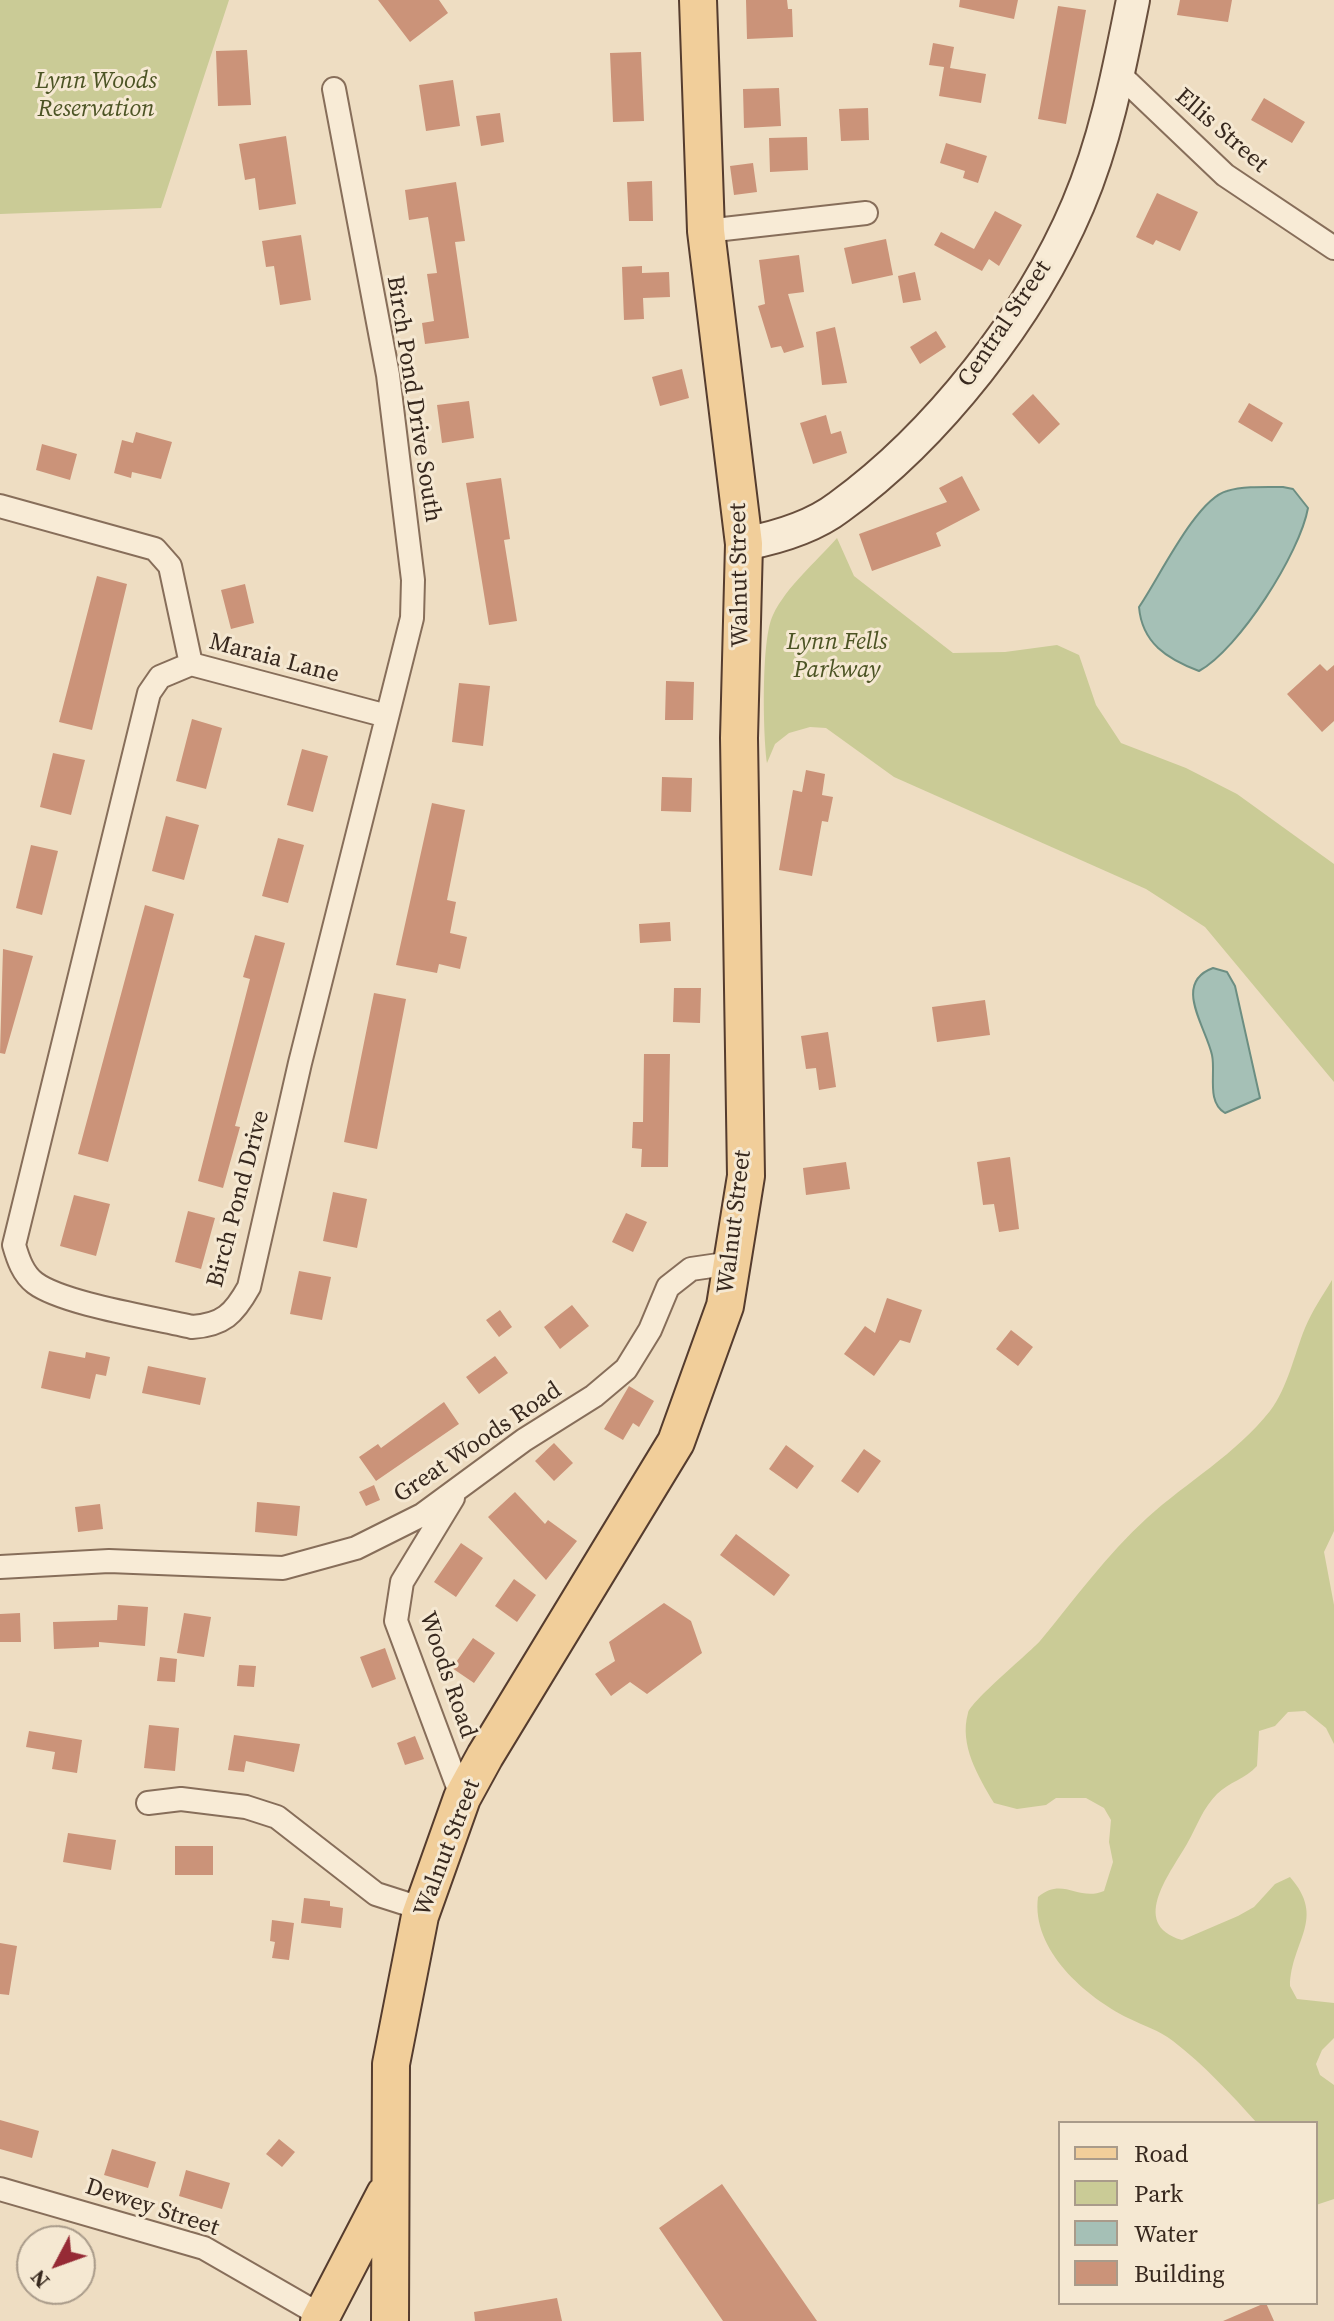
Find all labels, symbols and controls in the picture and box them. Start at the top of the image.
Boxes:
park label: Lynn Woods Reservation [35,68,157,124]
street label: Ellis Street [1169,83,1273,179]
street label: Central Street [952,255,1058,393]
street label: Birch Pond Drive South [379,274,447,524]
street label: Walnut Street [724,502,756,648]
street label: Maraia Lane [206,628,342,690]
park label: Lynn Fells Parkway [787,629,887,685]
street label: Birch Pond Drive [202,1107,276,1291]
street label: Walnut Street [712,1148,758,1296]
street label: Great Woods Road [389,1376,567,1510]
street label: Woods Road [412,1608,482,1742]
street label: Walnut Street [409,1775,487,1921]
legend [1058,2121,1318,2305]
text: Road [1134,2137,1188,2170]
street label: Dewey Street [82,2173,222,2243]
text: Park [1134,2177,1183,2210]
text: Water [1134,2217,1198,2250]
north arrow [16,2225,96,2305]
text: Building [1134,2257,1225,2290]
text: N [23,2264,56,2295]

